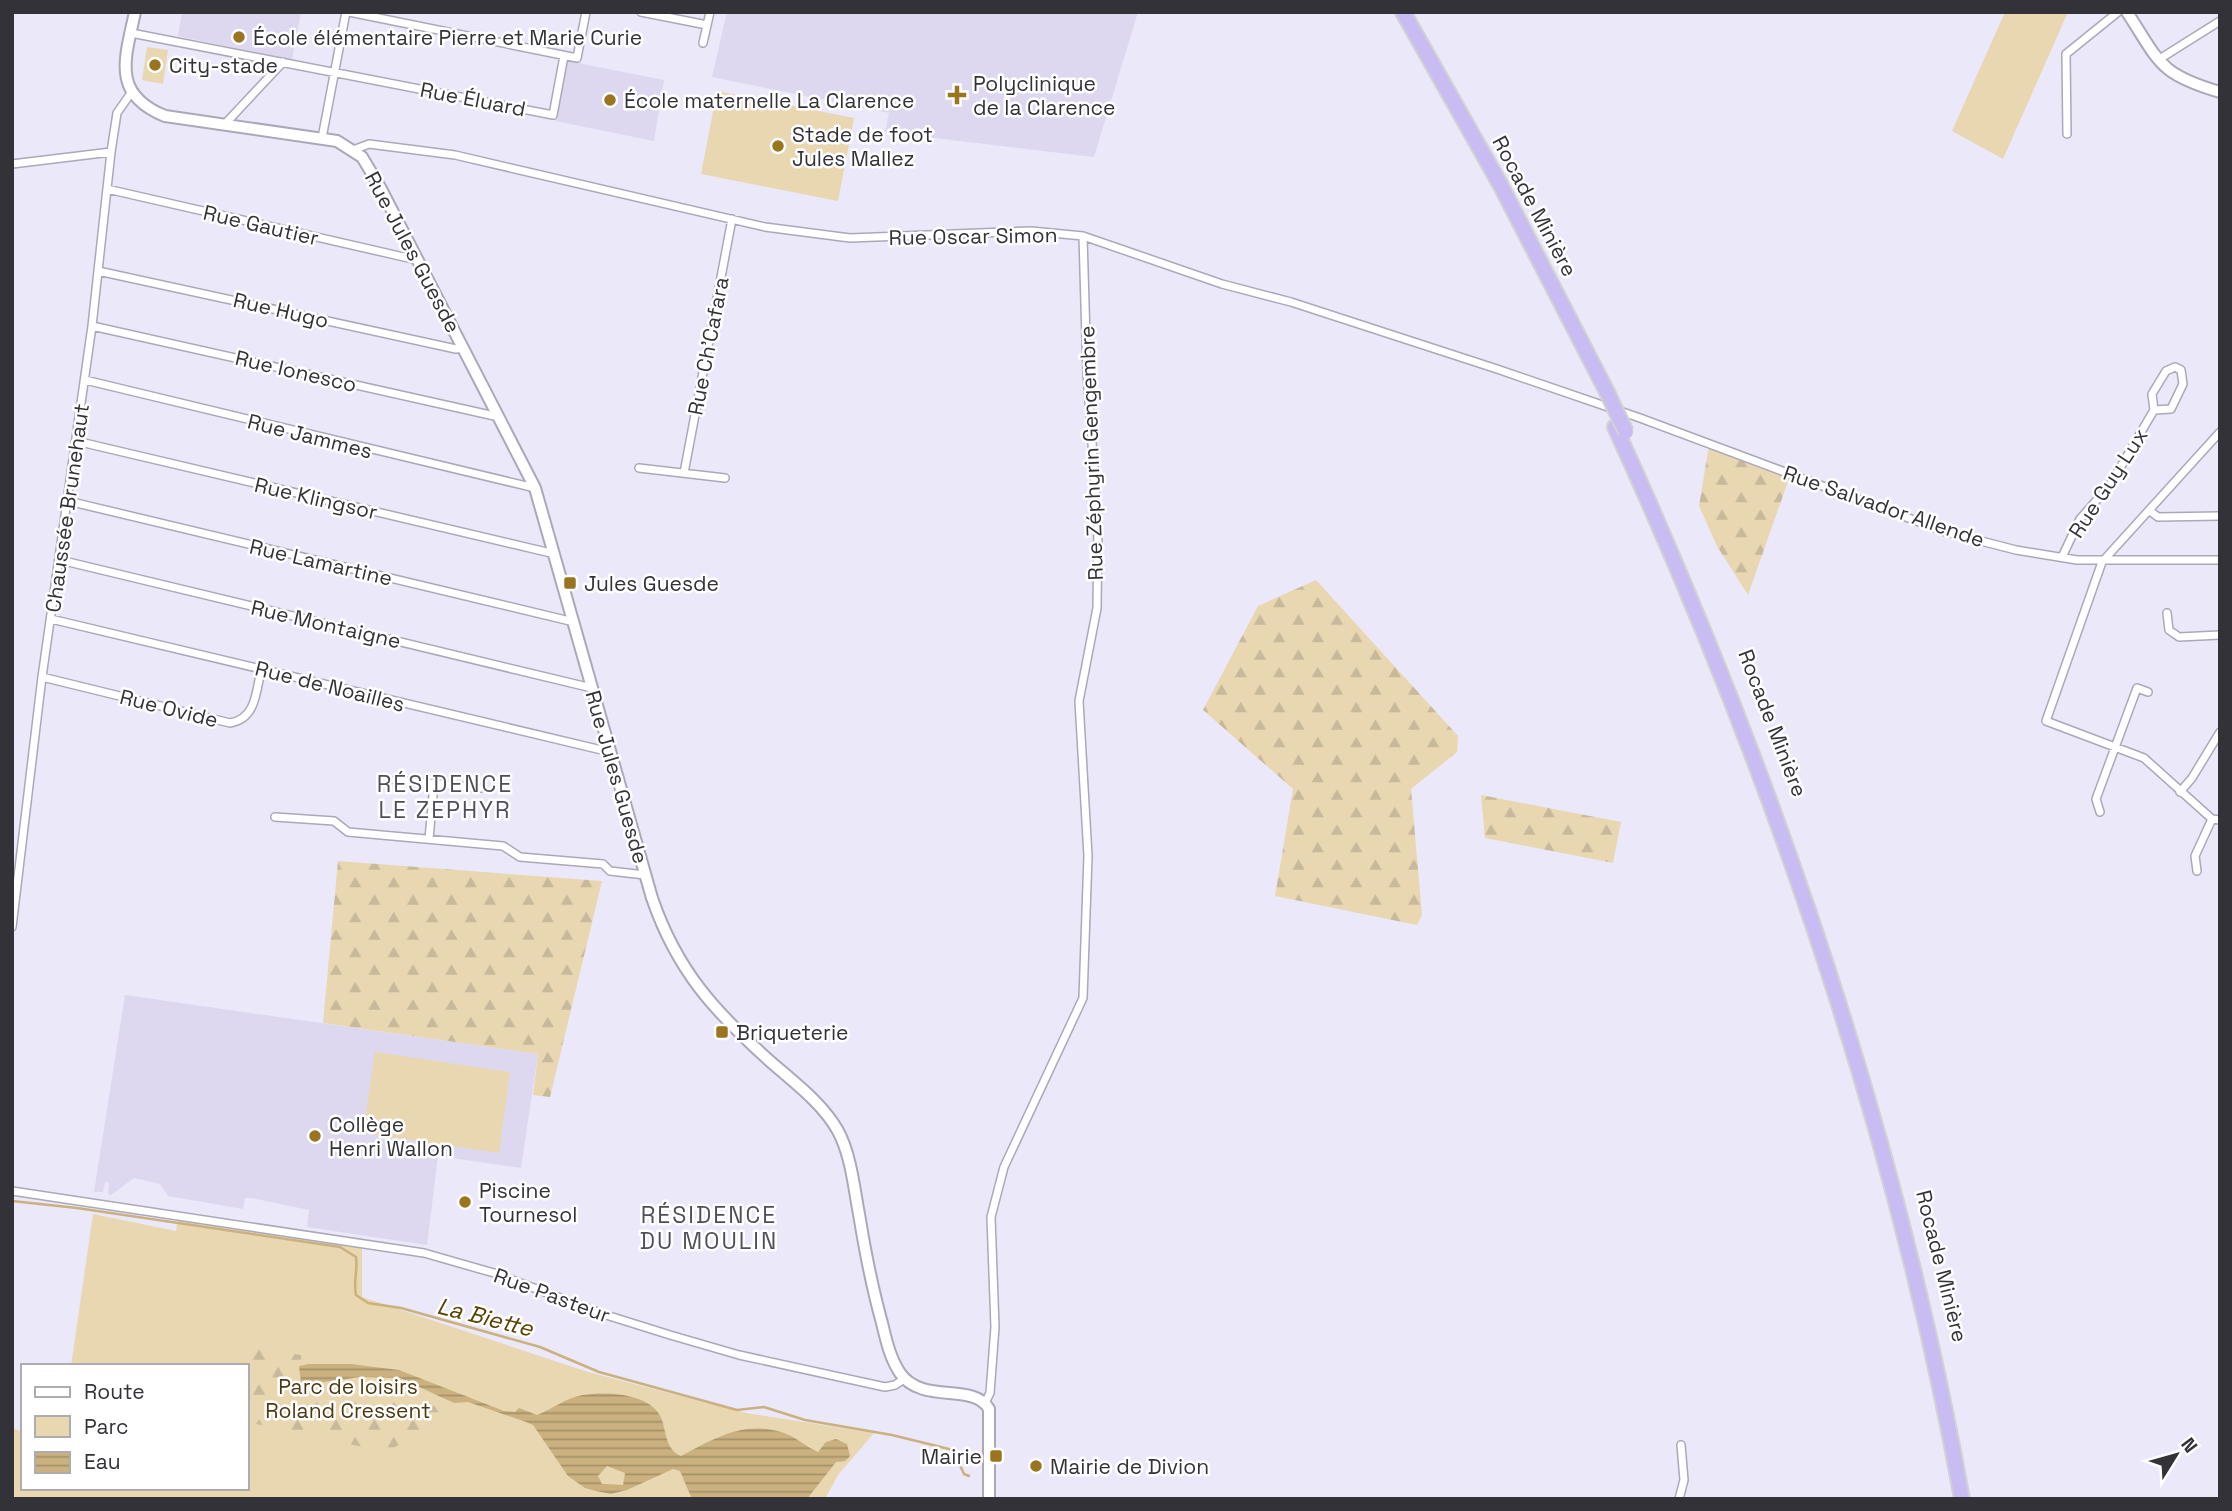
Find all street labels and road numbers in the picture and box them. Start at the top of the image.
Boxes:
street label: Rue Éluard [418,76,528,122]
street label: Rocade Minière [1487,131,1583,281]
street label: Rue Jules Guesde [359,167,467,337]
street label: Rue Gautier [201,199,321,251]
street label: Rue Oscar Simon [888,221,1058,251]
street label: Rue Ch'Cafara [681,274,735,418]
street label: Rue Hugo [231,286,331,334]
street label: Rue Zéphyrin Gengembre [1073,325,1109,581]
street label: Rue Ionesco [233,344,359,398]
street label: Chaussée Brunehaut [39,402,95,614]
street label: Rue Jammes [245,407,375,465]
street label: Rue Guy Lux [2062,423,2154,543]
street label: Rue Salvador Allende [1780,459,1988,553]
street label: Rue Klingsor [252,471,380,525]
street label: Rue Lamartine [247,532,395,592]
street label: Rue Montaigne [248,594,404,654]
street label: Rocade Minière [1733,645,1813,801]
street label: Rue de Noailles [252,654,408,718]
street label: Rue Ovide [117,683,221,733]
street label: Rue Jules Guesde [579,687,655,867]
street label: Rocade Minière [1910,1187,1974,1345]
street label: Rue Pasteur [490,1262,614,1329]

